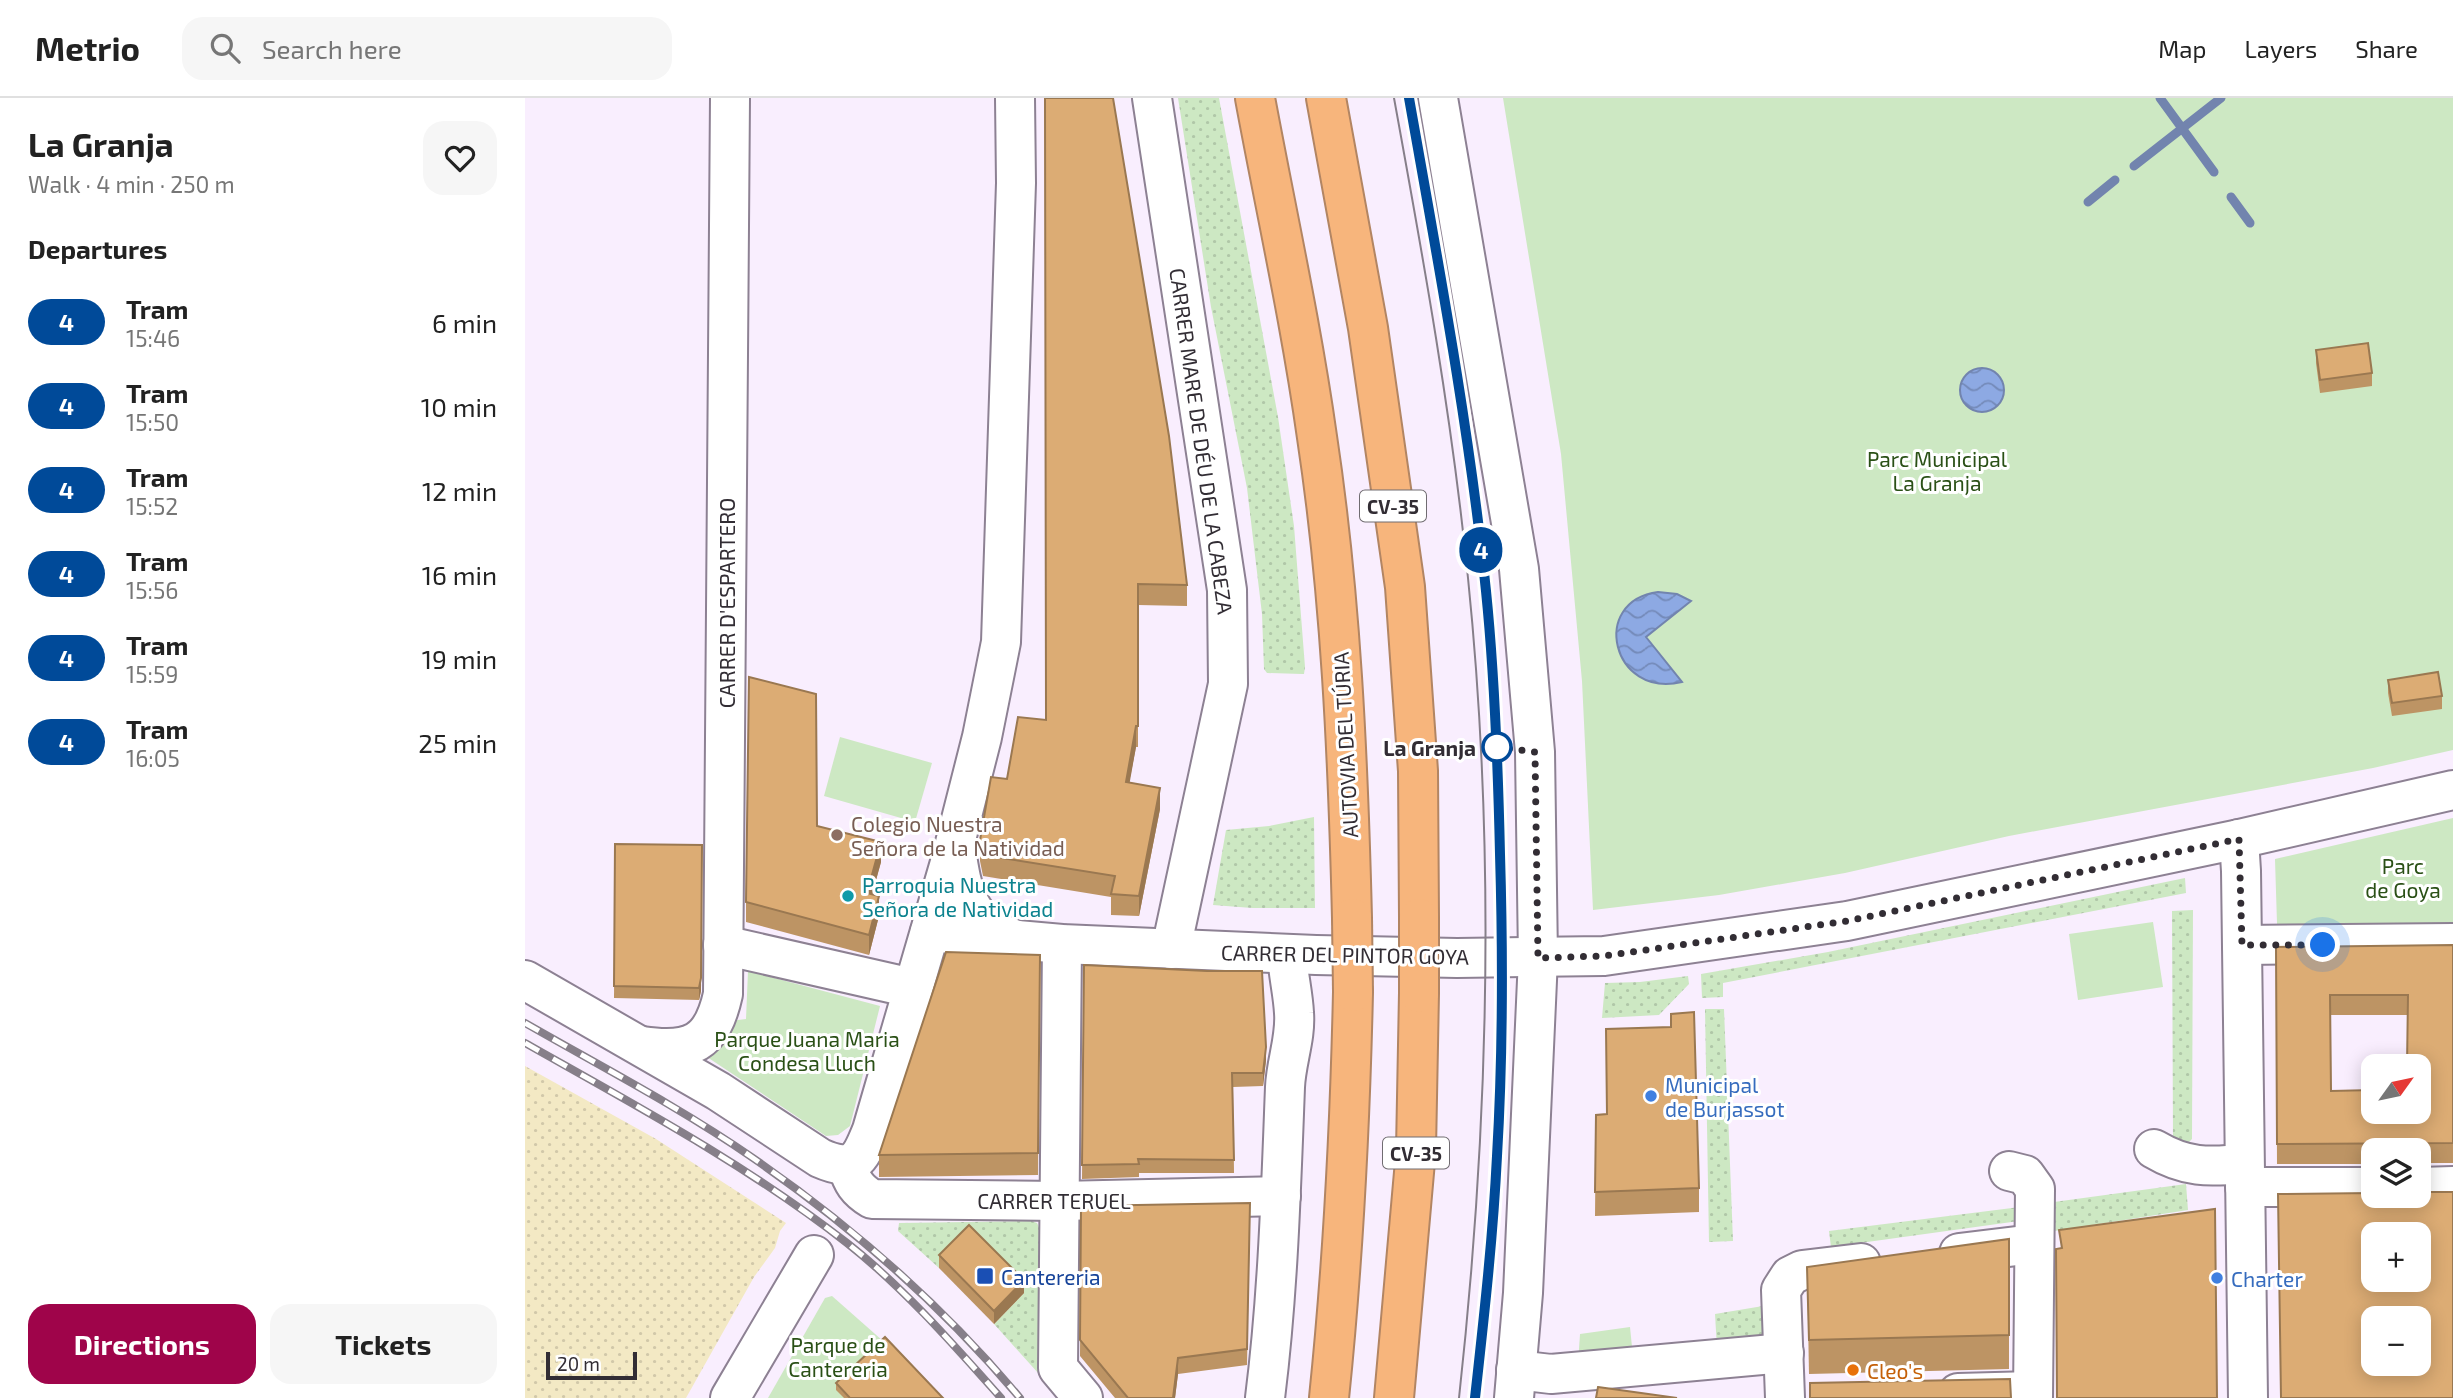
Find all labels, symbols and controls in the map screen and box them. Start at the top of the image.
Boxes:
search box [182,17,672,80]
text: Metrio [35,28,140,68]
icon: search [206,29,244,67]
text: Search here [262,33,402,64]
text: Map [2158,34,2206,63]
text: Layers [2244,34,2317,63]
text: Share [2355,34,2418,63]
button: heart [423,121,497,195]
text: La Granja [28,124,174,164]
text: Walk · 4 min · 250 m [28,170,235,198]
text: Departures [28,233,167,264]
street label: CARRER MARE DE DÉU DE LA CABEZA [1165,266,1239,616]
text: Tram [126,293,188,324]
text: 4 [59,307,74,336]
text: 6 min [432,307,497,338]
text: 15:46 [126,324,180,352]
text: Tram [126,377,188,408]
text: 4 [59,391,74,420]
text: 10 min [421,391,497,422]
text: 15:50 [126,408,179,436]
park label: Parc Municipal La Granja [1867,446,2008,496]
text: Tram [126,461,188,492]
text: 4 [59,475,74,504]
text: 12 min [422,475,497,506]
road number: CV-35 [1360,490,1426,522]
text: 15:52 [126,492,178,520]
street label: CARRER D'ESPARTERO [714,498,739,708]
line badge: 4 [1458,527,1504,573]
text: 4 [1473,535,1489,564]
text: Tram [126,545,188,576]
text: 4 [59,559,74,588]
text: 16 min [422,559,497,590]
text: 15:56 [126,576,178,604]
text: Tram [126,629,188,660]
text: 4 [59,643,74,672]
text: 19 min [422,643,497,674]
street label: AUTOVIA DEL TÚRIA [1328,651,1362,839]
text: 15:59 [126,660,178,688]
text: Tram [126,713,188,744]
text: 4 [59,727,74,756]
text: 25 min [418,727,497,758]
marker: La Granja [1482,732,1512,762]
place label: La Granja [1383,735,1476,760]
text: 16:05 [126,744,180,772]
place label: Colegio Nuestra Señora de la Natividad [851,811,1065,860]
marker: Colegio Nuestra Señora de la Natividad [829,827,845,843]
park label: Parc de Goya [2365,853,2441,902]
place label: Parroquia Nuestra Señora de Natividad [862,872,1053,921]
marker: Parroquia Nuestra Señora de Natividad [840,888,856,904]
your location [2305,927,2340,962]
street label: CARRER DEL PINTOR GOYA [1221,939,1469,969]
park label: Parque Juana Maria Condesa Lluch [714,1026,900,1075]
north arrow [2361,1054,2431,1124]
map controls [2361,1054,2431,1376]
place label: Municipal de Burjassot [1665,1072,1784,1122]
marker: Municipal de Burjassot [1643,1088,1659,1104]
road number: CV-35 [1383,1138,1449,1168]
button: layers [2361,1138,2431,1208]
street label: CARRER TERUEL [977,1188,1131,1213]
button: + [2361,1222,2431,1292]
place label: Cantereria [1001,1264,1101,1289]
marker: Cantereria [975,1266,995,1286]
place label: Charter [2231,1266,2303,1291]
marker: Charter [2209,1270,2225,1286]
button: Directions [28,1304,256,1384]
button: Tickets [270,1304,497,1384]
button: − [2361,1306,2431,1376]
park label: Parque de Cantereria [788,1332,888,1381]
scale bar [546,1349,637,1381]
text: 20 m [557,1352,600,1375]
place label: Cleo's [1867,1358,1923,1383]
marker: Cleo's [1845,1362,1861,1378]

